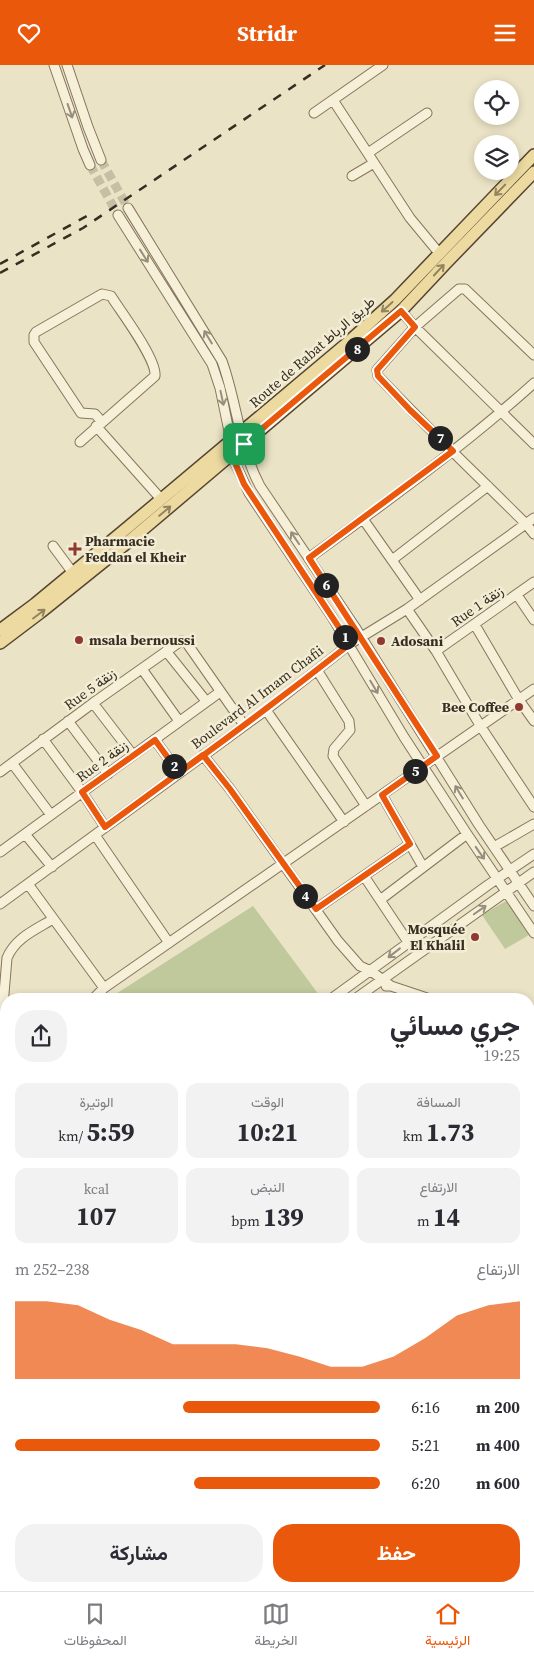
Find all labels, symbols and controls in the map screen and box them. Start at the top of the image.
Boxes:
text: Stridr [237,18,297,48]
icon: heart [15,19,43,47]
icon: menu [491,19,519,47]
map controls [474,80,519,180]
button: locate [474,80,519,125]
one-way arrow [65,103,75,119]
button: layers [474,135,519,180]
one-way arrow [494,184,506,196]
one-way arrow [140,249,150,263]
one-way arrow [433,264,445,277]
street label: Route de Rabat طريق الرباط [245,292,379,412]
one-way arrow [381,301,394,312]
one-way arrow [203,331,213,345]
pin: 8 [344,337,370,361]
text: 8 [354,339,361,359]
one-way arrow [218,389,228,405]
pin [223,423,265,465]
pin: 7 [428,425,452,451]
text: 7 [437,428,444,448]
icon: arrive [230,430,258,458]
one-way arrow [158,506,171,517]
place label: Pharmacie Feddan el Kheir [85,531,187,567]
one-way arrow [290,531,300,545]
marker: Pharmacie Feddan el Kheir [69,543,81,555]
pin: 6 [314,573,338,597]
text: 6 [323,575,330,595]
street label: Rue 1 زنقة [447,581,507,631]
one-way arrow [32,608,45,619]
pin: 1 [332,625,358,649]
text: 1 [342,627,349,647]
place label: msala bernoussi [89,630,195,650]
place label: Adosani [391,631,444,651]
marker: msala bernoussi [73,634,85,646]
marker: Adosani [375,635,387,647]
street label: Boulevard Al Imam Chafii [187,641,327,753]
street label: Rue 5 زنقة [60,663,120,715]
one-way arrow [370,679,380,693]
place label: Bee Coffee [442,697,509,717]
marker: Bee Coffee [513,701,525,713]
street label: Rue 2 زنقة [72,735,132,787]
pin: 2 [162,753,186,779]
text: 2 [171,756,178,776]
pin: 5 [402,759,428,783]
text: 5 [412,761,419,781]
one-way arrow [454,786,464,800]
one-way arrow [475,846,485,860]
pin: 4 [292,883,318,909]
text: 4 [302,886,309,906]
one-way arrow [473,905,487,915]
place label: Mosquée El Khalil [407,919,465,955]
marker: Mosquée El Khalil [469,931,481,943]
one-way arrow [388,947,401,958]
text: جري مسائي [390,1006,520,1044]
button: share [15,1010,67,1062]
text: 19:25 [483,1044,520,1066]
text: الوتيرة [79,1092,114,1112]
text: الوقت [251,1092,284,1112]
text: المسافة [416,1092,461,1112]
text: 5:59 [87,1115,135,1149]
text: 10:21 [237,1115,298,1149]
text: 1.73 [426,1115,474,1149]
text: /km [58,1126,87,1146]
text: km [403,1126,426,1146]
text: النبض [250,1177,285,1197]
text: الارتفاع [420,1177,458,1197]
text: kcal [84,1179,109,1199]
text: 107 [76,1199,117,1233]
text: 139 [263,1200,304,1234]
text: 14 [433,1200,460,1234]
text: bpm [231,1211,263,1231]
text: m [417,1211,433,1231]
text: 238–252 m [15,1258,89,1280]
text: الارتفاع [477,1258,520,1280]
text: 6:16 [411,1396,440,1418]
text: 200 m [476,1396,520,1418]
text: 5:21 [411,1434,440,1456]
text: 400 m [476,1434,520,1456]
text: 6:20 [411,1472,440,1494]
text: 600 m [476,1472,520,1494]
button: مشاركة [15,1524,263,1582]
button: حفظ [273,1524,520,1582]
tab: المحفوظات [64,1600,127,1653]
tab: الخريطة [254,1600,298,1653]
tab: الرئيسية [425,1600,470,1653]

